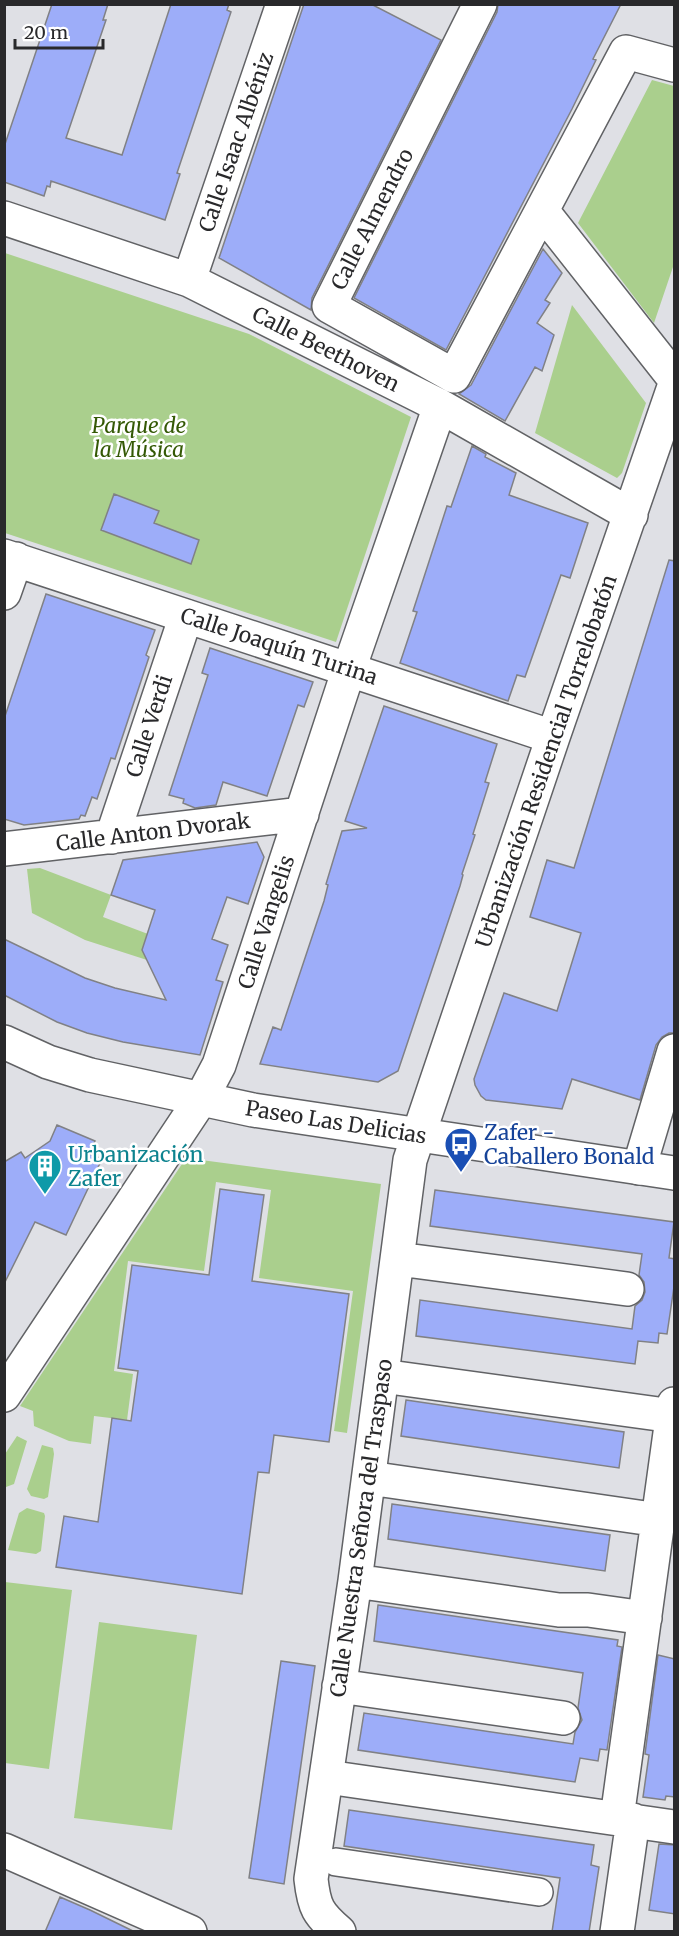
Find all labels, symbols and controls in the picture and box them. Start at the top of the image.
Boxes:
scale bar [15,12,104,50]
text: 20 m [24,21,68,44]
street label: Calle Isaac Albéniz [193,49,279,235]
street label: Calle Almendro [325,144,419,294]
street label: Calle Beethoven [248,300,404,398]
park label: Parque de la Música [92,412,186,463]
street label: Urbanización Residencial Torrelobatón [469,571,623,951]
street label: Calle Joaquín Turina [177,601,381,691]
street label: Calle Verdi [120,671,178,781]
street label: Calle Anton Dvorak [54,807,252,857]
street label: Calle Vangelis [232,852,300,992]
street label: Paseo Las Delicias [243,1094,429,1150]
place label: Zafer - Caballero Bonald [484,1119,655,1170]
bus stop icon: Zafer - Caballero Bonald [443,1126,479,1173]
place label: Urbanización Zafer [68,1141,204,1192]
building icon: Urbanización Zafer [27,1148,63,1195]
street label: Calle Nuestra Señora del Traspaso [324,1357,398,1699]

